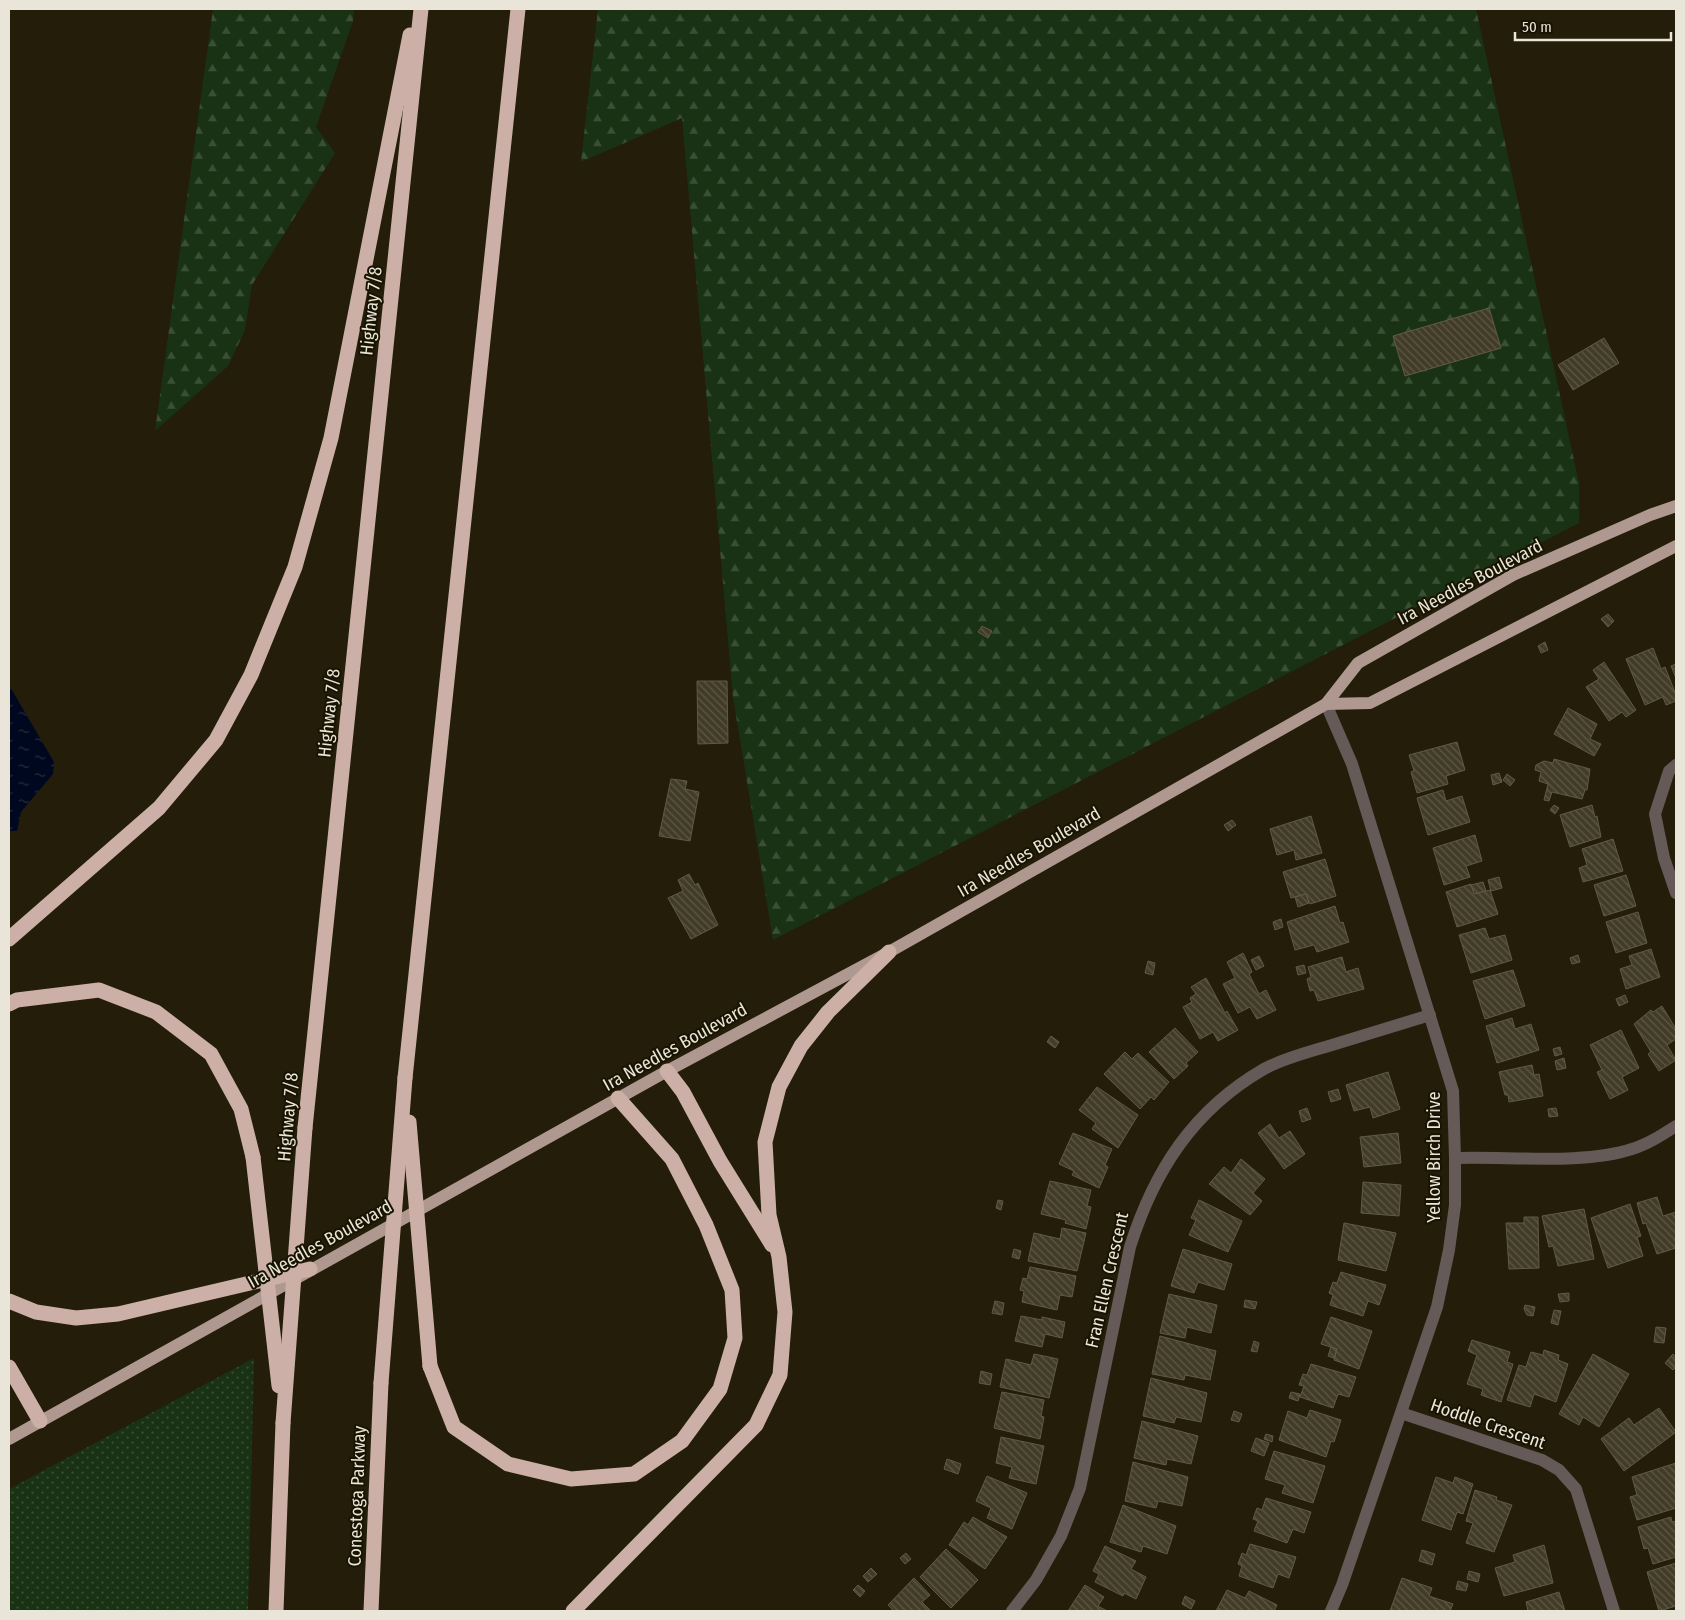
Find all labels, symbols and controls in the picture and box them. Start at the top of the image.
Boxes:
scale bar [1515,10,1671,42]
text: 50 m [1522,18,1552,36]
street label: Highway 7/8 [355,265,387,357]
street label: Ira Needles Boulevard [1394,534,1546,630]
street label: Highway 7/8 [313,667,345,759]
street label: Ira Needles Boulevard [954,802,1104,902]
street label: Ira Needles Boulevard [599,998,751,1096]
street label: Highway 7/8 [273,1072,303,1162]
street label: Yellow Birch Drive [1423,1091,1445,1223]
street label: Ira Needles Boulevard [244,1195,396,1293]
street label: Fran Ellen Crescent [1081,1210,1133,1350]
street label: Hoddle Crescent [1428,1394,1549,1454]
street label: Conestoga Parkway [344,1425,370,1567]

